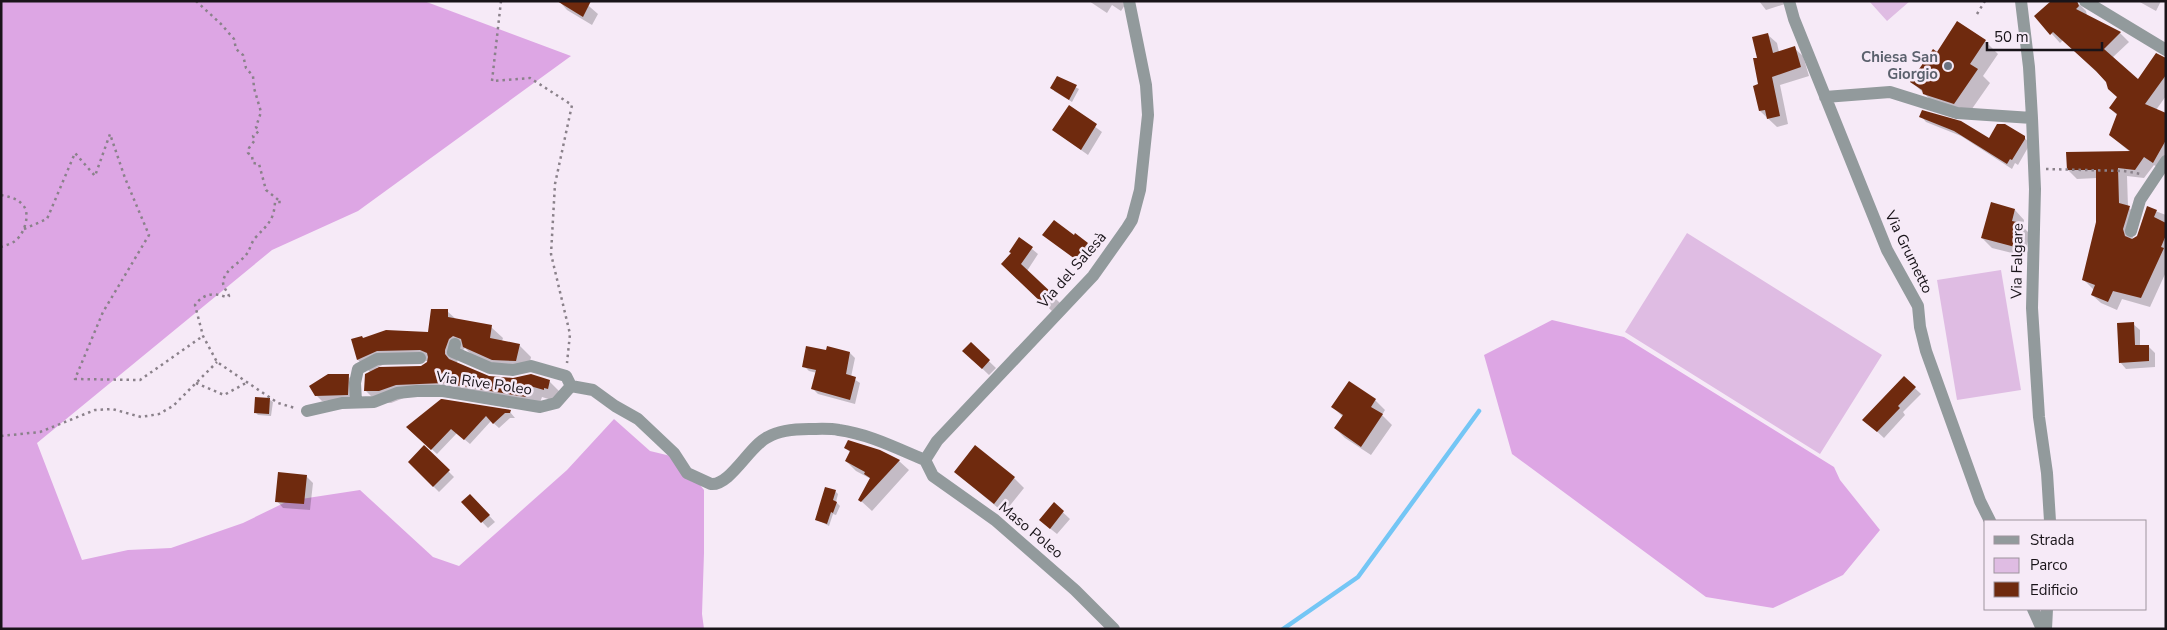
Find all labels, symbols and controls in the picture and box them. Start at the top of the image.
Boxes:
scale bar [1987,20,2102,52]
text: 50 m [1994,27,2029,47]
place label: Chiesa San Giorgio [1861,47,1938,84]
marker: Chiesa San Giorgio [1942,60,1954,72]
street label: Via Grumetto [1880,206,1938,297]
street label: Via Falgare [2006,223,2028,300]
street label: Via del Salesà [1033,227,1111,313]
street label: Via Rive Poleo [434,366,533,400]
street label: Maso Poleo [995,497,1067,563]
legend [1984,520,2147,610]
text: Strada [2030,530,2074,550]
text: Parco [2030,555,2068,575]
text: Edificio [2030,580,2078,600]

